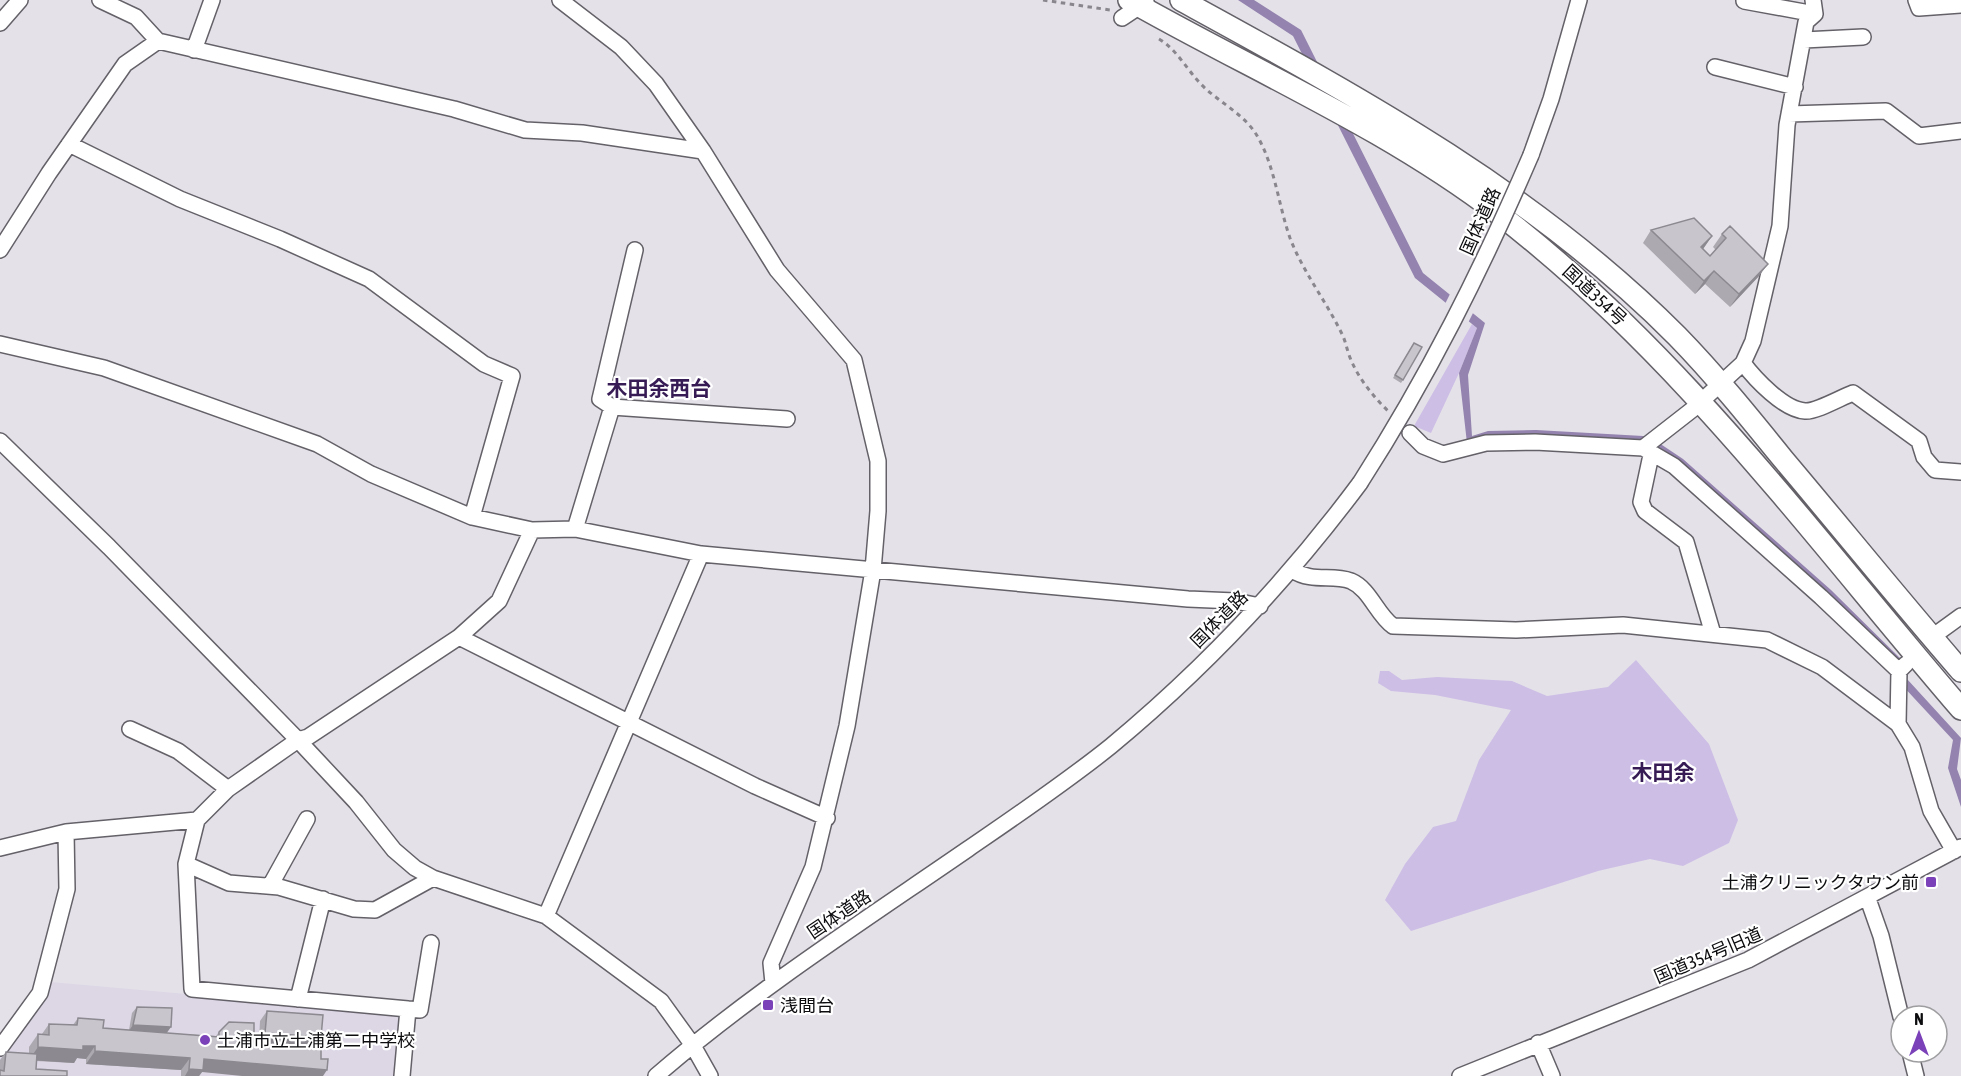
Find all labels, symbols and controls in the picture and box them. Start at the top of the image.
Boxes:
street label: 国体道路 [1456,184,1504,258]
street label: 国道354号 [1559,260,1631,330]
district label: 木田余西台 [607,376,712,400]
street label: 国体道路 [1186,586,1252,652]
district label: 木田余 [1632,760,1695,784]
place label: 土浦クリニックタウン前 [1722,872,1919,893]
marker: 土浦クリニックタウン前 [1924,875,1938,889]
street label: 国体道路 [803,885,875,943]
street label: 国道354号旧道 [1651,923,1765,987]
place label: 浅間台 [780,995,834,1016]
marker: 浅間台 [761,998,775,1012]
north arrow [1889,1004,1949,1064]
text: N [1914,1010,1924,1028]
place label: 土浦市立土浦第二中学校 [217,1030,415,1051]
marker: 土浦市立土浦第二中学校 [198,1033,212,1047]

